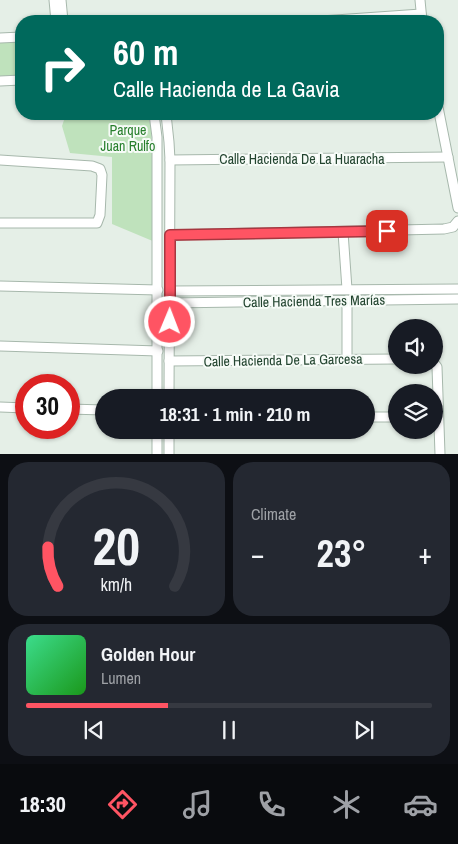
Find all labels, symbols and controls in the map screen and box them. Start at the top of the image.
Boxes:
text: 60 m [113,29,178,76]
icon: right [30,35,95,100]
text: Calle Hacienda de La Gavia [113,74,340,104]
park label: Parque Juan Rulfo [101,121,155,155]
street label: Calle Hacienda De La Huaracha [219,150,385,168]
pin [366,210,408,252]
icon: arrive [373,217,401,245]
street label: Calle Hacienda Tres Marías [243,291,386,311]
position arrow [143,295,195,347]
map controls [388,319,443,439]
button: sound [388,319,443,374]
street label: Calle Hacienda De La Garcesa [203,350,363,370]
speed limit sign: 30 [15,374,80,439]
button: layers [388,384,443,439]
text: 18:31 · 1 min · 210 m [160,401,310,427]
text: Climate [251,503,296,525]
text: 20 [93,511,140,581]
text: 23° [317,528,366,579]
text: − [251,535,264,573]
text: + [419,535,432,573]
text: km/h [101,573,132,597]
text: Golden Hour [101,641,195,667]
text: Lumen [101,667,141,689]
icon: previous [80,716,108,744]
icon: pause [215,716,243,744]
icon: next [350,716,378,744]
icon: directions [105,787,140,822]
icon: music [180,787,215,822]
icon: phone [254,787,289,822]
icon: climate [329,787,364,822]
icon: car [403,787,438,822]
text: 18:30 [20,789,66,819]

